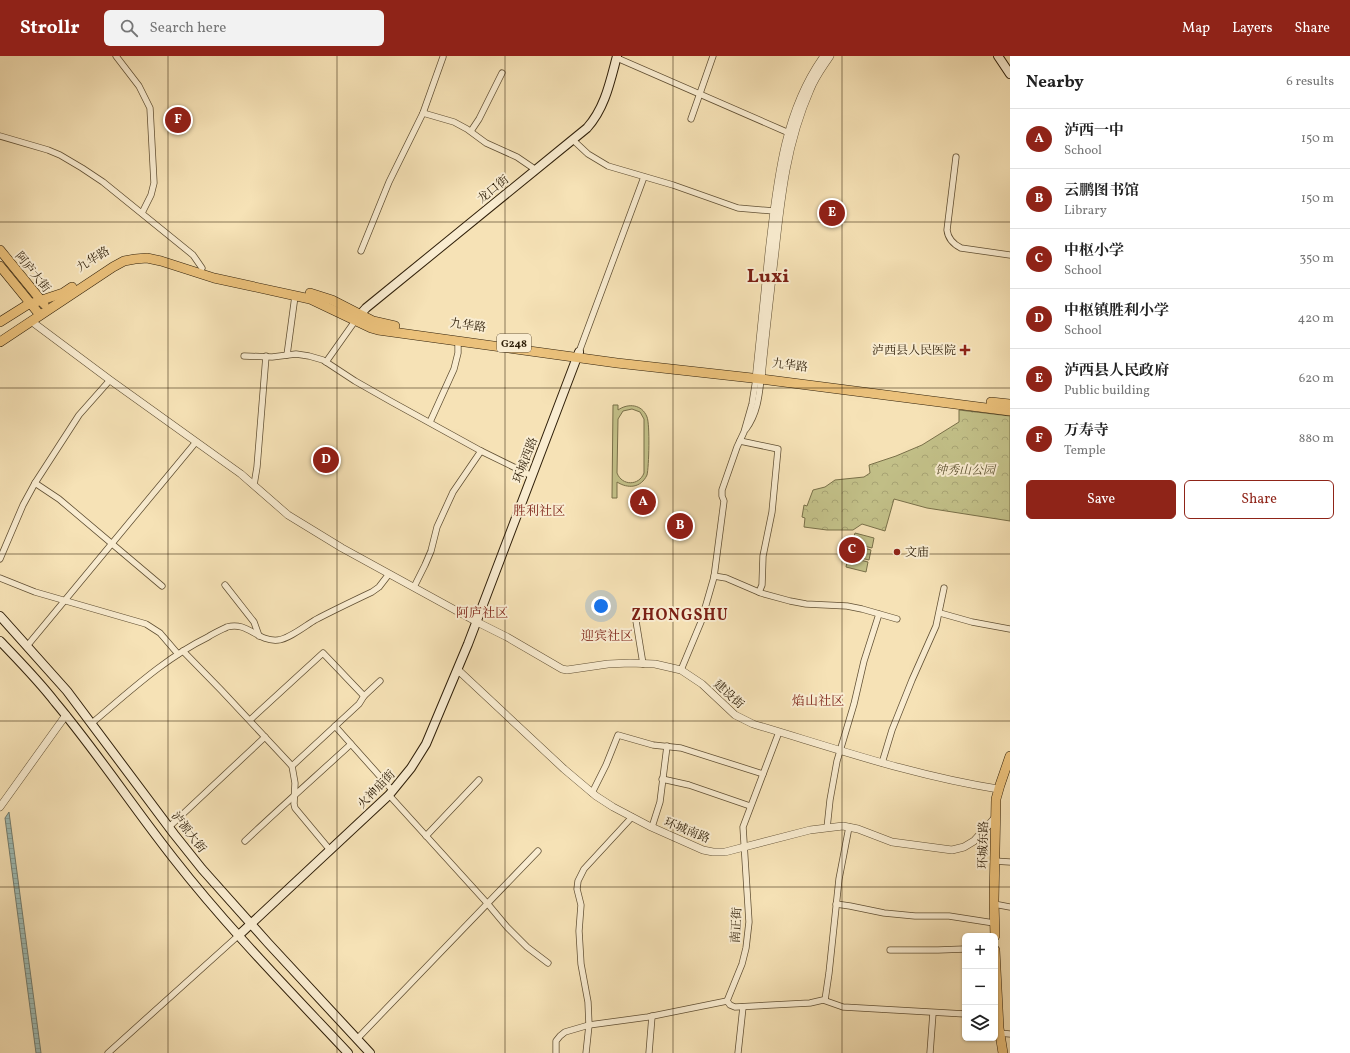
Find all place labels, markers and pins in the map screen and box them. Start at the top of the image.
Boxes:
pin: F [165,105,191,135]
pin: E [819,198,845,228]
place label: 泸西县人民医院 [872,343,956,359]
marker: 泸西县人民医院 [959,344,971,356]
pin: D [313,445,339,475]
pin: A [630,487,656,517]
pin: B [667,511,693,541]
pin: C [839,535,865,565]
place label: 文庙 [905,545,929,561]
marker: 文庙 [892,547,902,557]

